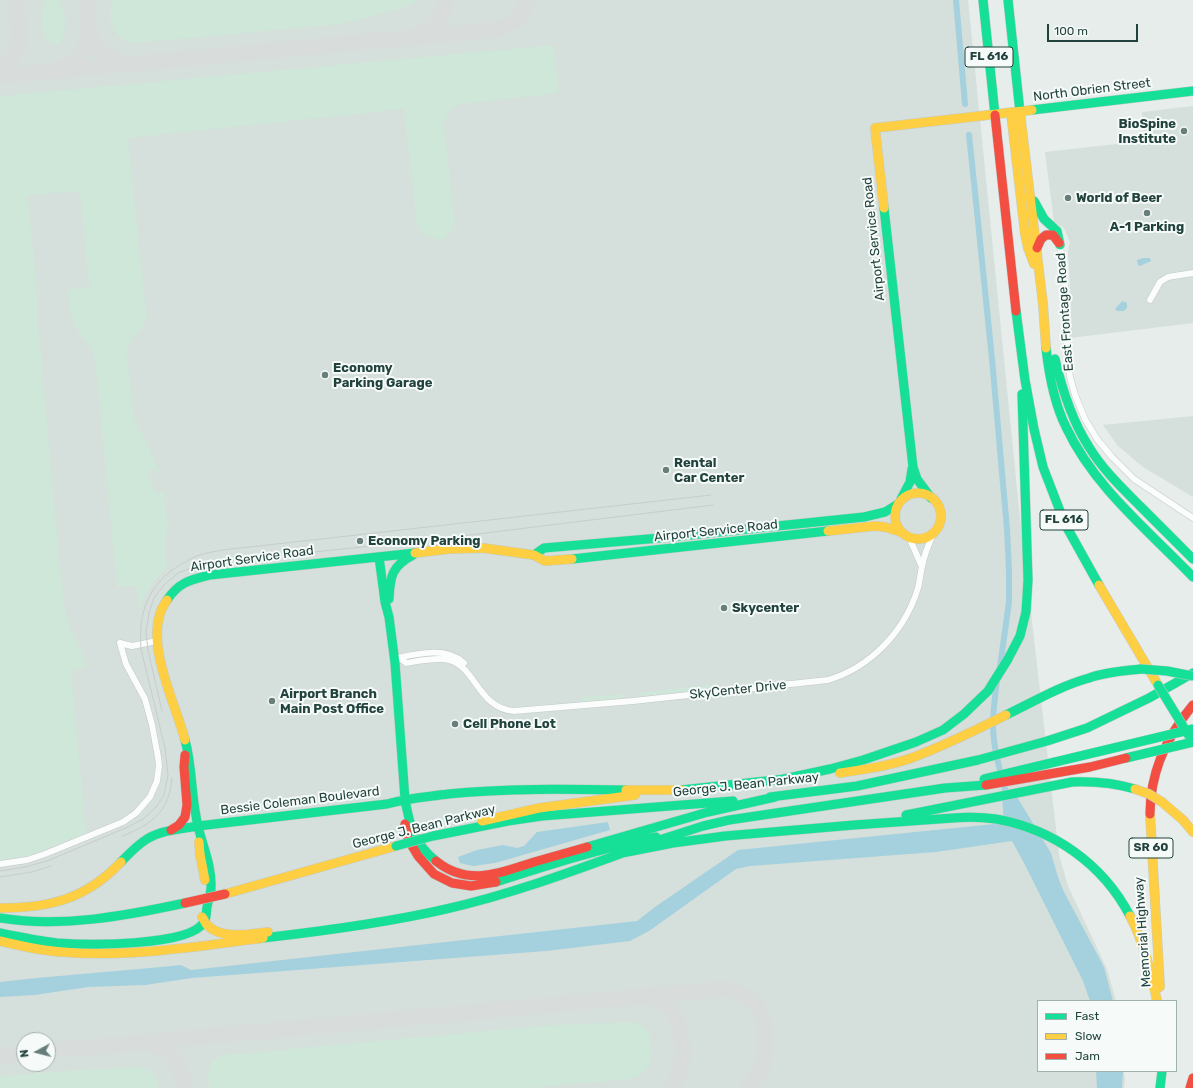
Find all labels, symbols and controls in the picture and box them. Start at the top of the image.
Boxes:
scale bar [1049,16,1140,42]
text: 100 m [1054,24,1088,38]
road number: FL 616 [965,47,1013,67]
street label: North Obrien Street [1032,75,1152,105]
place label: BioSpine Institute [1118,116,1176,147]
marker: BioSpine Institute [1179,126,1189,136]
street label: Airport Service Road [860,176,888,302]
place label: World of Beer [1076,190,1162,206]
marker: World of Beer [1063,193,1073,203]
marker: A-1 Parking [1142,208,1152,218]
place label: A-1 Parking [1110,219,1184,235]
street label: East Frontage Road [1053,252,1077,372]
place label: Economy Parking Garage [333,360,432,391]
marker: Economy Parking Garage [320,370,330,380]
place label: Rental Car Center [674,455,744,486]
marker: Rental Car Center [661,465,671,475]
road number: FL 616 [1040,510,1088,530]
street label: Airport Service Road [653,517,779,545]
place label: Economy Parking [368,533,481,549]
marker: Economy Parking [355,536,365,546]
street label: Airport Service Road [189,543,315,575]
place label: Skycenter [732,600,799,616]
marker: Skycenter [719,603,729,613]
street label: SkyCenter Drive [689,677,787,703]
place label: Airport Branch Main Post Office [280,686,384,717]
marker: Airport Branch Main Post Office [267,696,277,706]
place label: Cell Phone Lot [463,716,556,732]
marker: Cell Phone Lot [450,719,460,729]
street label: George J. Bean Parkway [672,770,820,800]
street label: Bessie Coleman Boulevard [220,784,380,818]
street label: George J. Bean Parkway [351,802,497,852]
road number: SR 60 [1129,838,1173,858]
street label: Memorial Highway [1131,876,1155,988]
legend [1037,1000,1177,1072]
text: Fast [1075,1009,1099,1023]
text: Slow [1075,1029,1102,1043]
north arrow [16,1032,56,1072]
text: N [18,1049,32,1058]
text: Jam [1075,1049,1100,1063]

